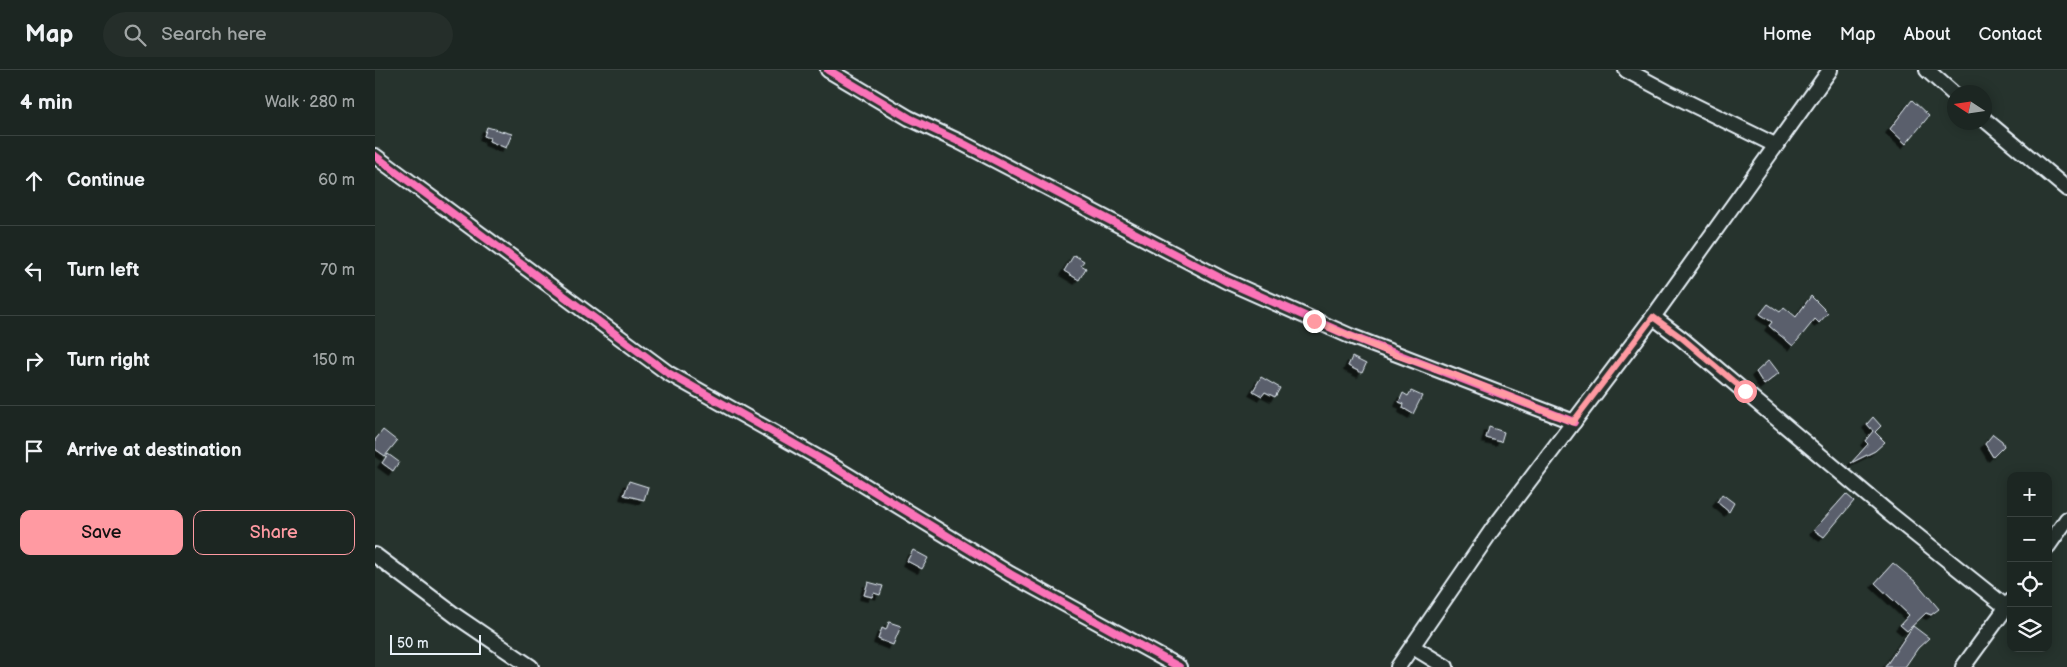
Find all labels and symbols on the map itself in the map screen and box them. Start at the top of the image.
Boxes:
north arrow [1947,85,1992,130]
route end [1303,310,1326,333]
route start [1734,380,1757,403]
scale bar [390,632,481,655]

